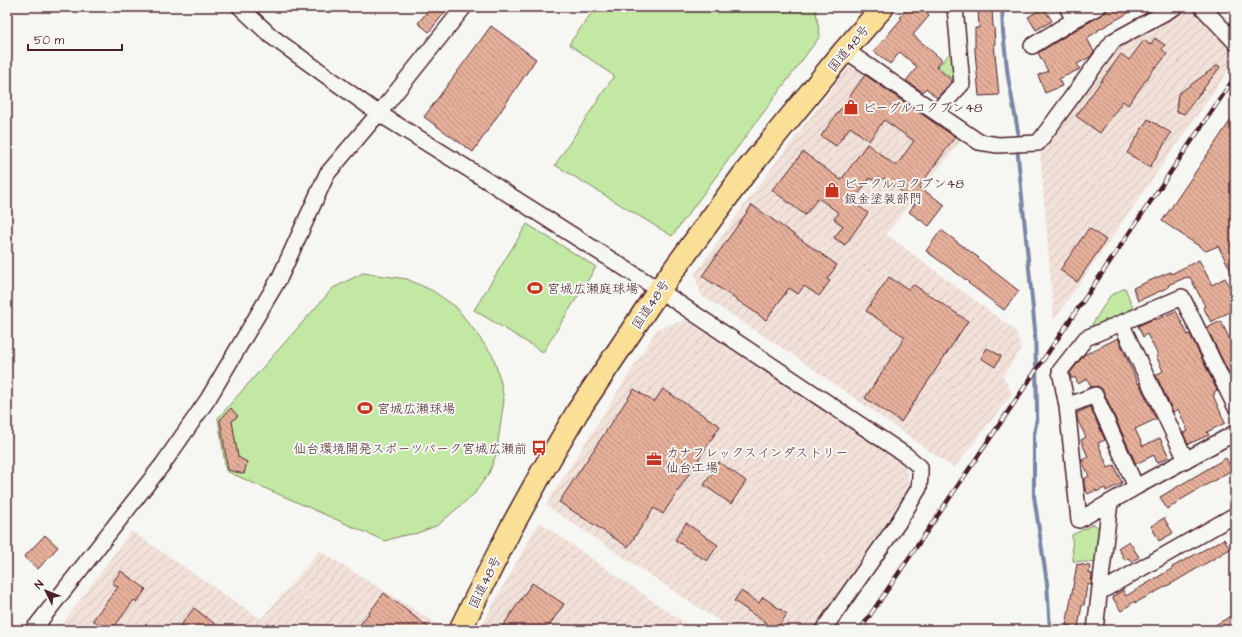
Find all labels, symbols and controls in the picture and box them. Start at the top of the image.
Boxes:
street label: 国道48号 [824,21,874,76]
scale bar [28,26,122,52]
text: 50 m [34,32,65,49]
shop icon: ビーグルコクブン48 [842,98,860,116]
place label: ビーグルコクブン48 [863,99,983,117]
place label: ビークルコクブン48 鈑金塗装部門 [844,175,964,208]
shop icon: ビークルコクブン48 鈑金塗装部門 [823,181,841,199]
street label: 国道48号 [628,276,674,333]
sports icon: 宮城広瀬庭球場 [526,279,544,297]
place label: 宮城広瀬庭球場 [547,280,638,298]
sports icon: 宮城広瀬球場 [356,399,374,417]
place label: 宮城広瀬球場 [377,400,455,418]
bus stop icon: 仙台環境開発スポーツパーク宮城広瀬前 [530,439,548,457]
place label: 仙台環境開発スポーツパーク宮城広瀬前 [294,440,527,458]
place label: カナフレックスインダストリー 仙台工場 [666,444,848,477]
office icon: カナフレックスインダストリー 仙台工場 [645,450,663,468]
street label: 国道48号 [464,553,505,612]
north arrow [26,571,66,611]
text: N [31,577,47,592]

